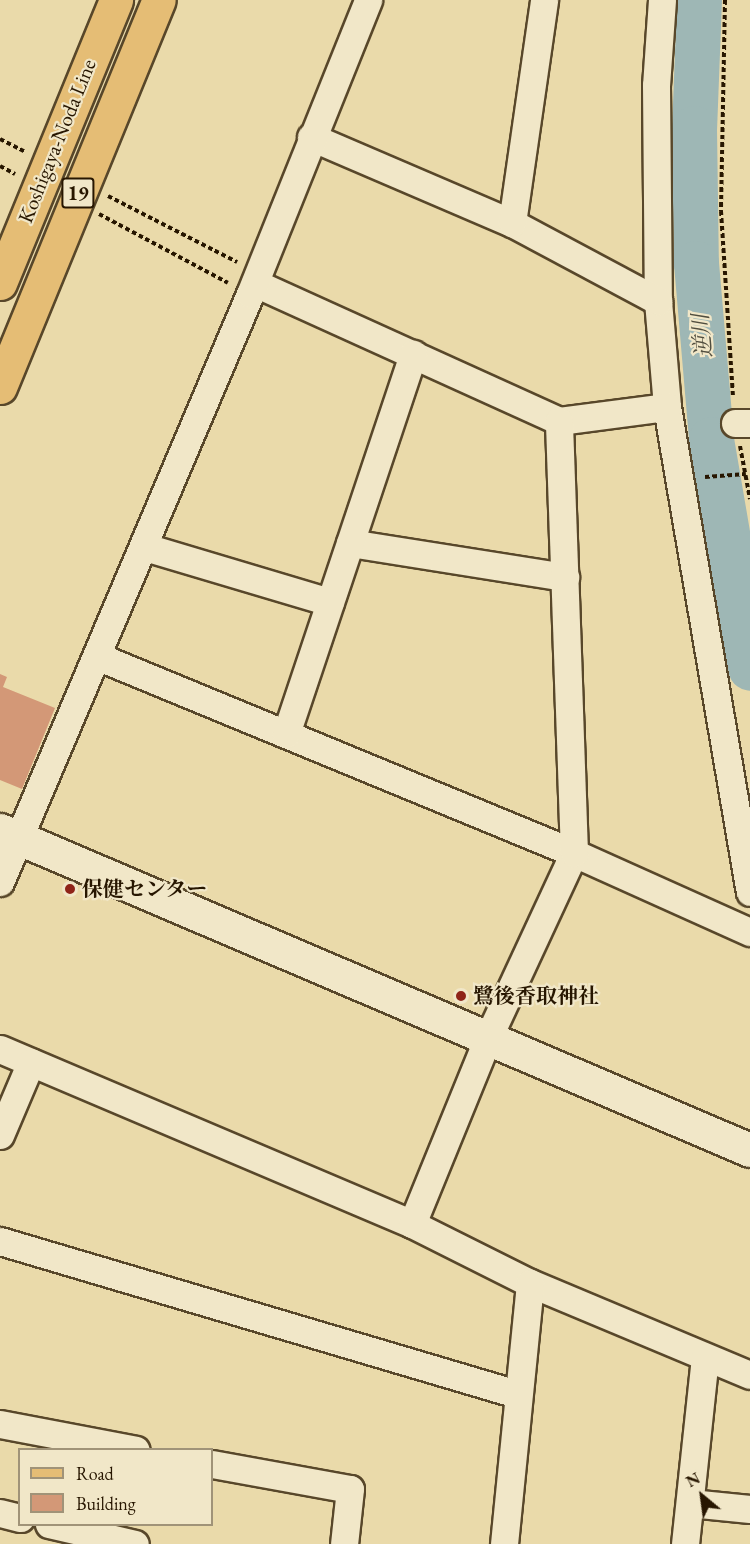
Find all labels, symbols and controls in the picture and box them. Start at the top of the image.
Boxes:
street label: Koshigaya-Noda Line [13,55,101,227]
road number: 19 [60,176,96,210]
water label: 逆川 [687,313,717,359]
place label: 保健センター [82,876,208,902]
marker: 保健センター [63,882,77,896]
place label: 鷺後香取神社 [473,983,599,1009]
marker: 鷺後香取神社 [454,989,468,1003]
legend [18,1448,213,1526]
text: Road [76,1462,114,1485]
north arrow [672,1466,732,1526]
text: N [682,1467,704,1492]
text: Building [76,1492,136,1515]

